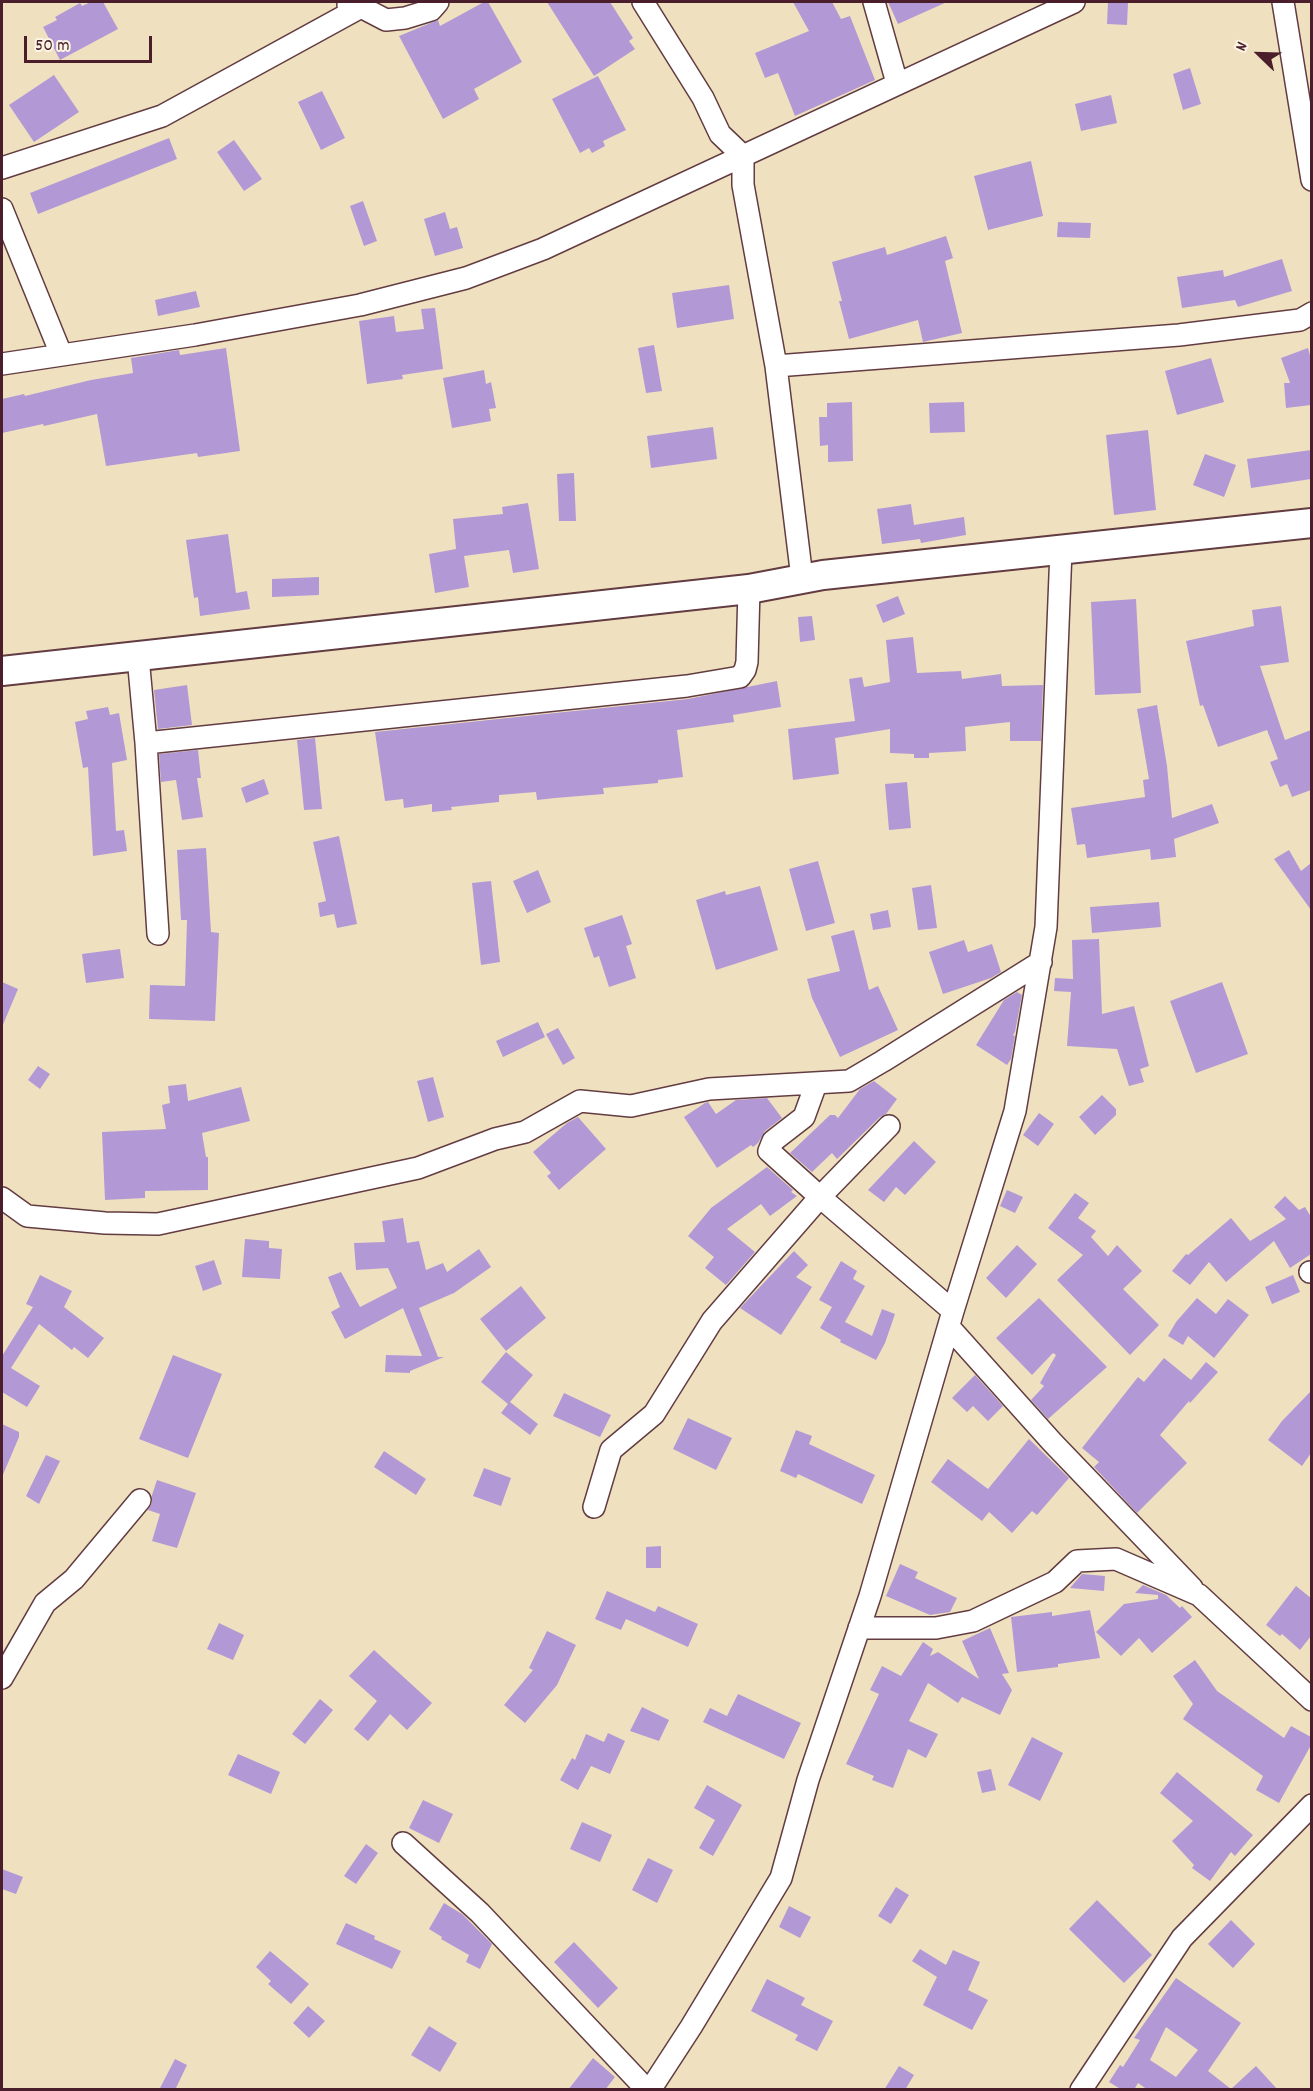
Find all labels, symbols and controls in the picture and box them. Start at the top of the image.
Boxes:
scale bar [27,24,154,62]
north arrow [1229,24,1289,84]
text: 50 m [35,34,70,59]
text: N [1230,39,1254,55]

